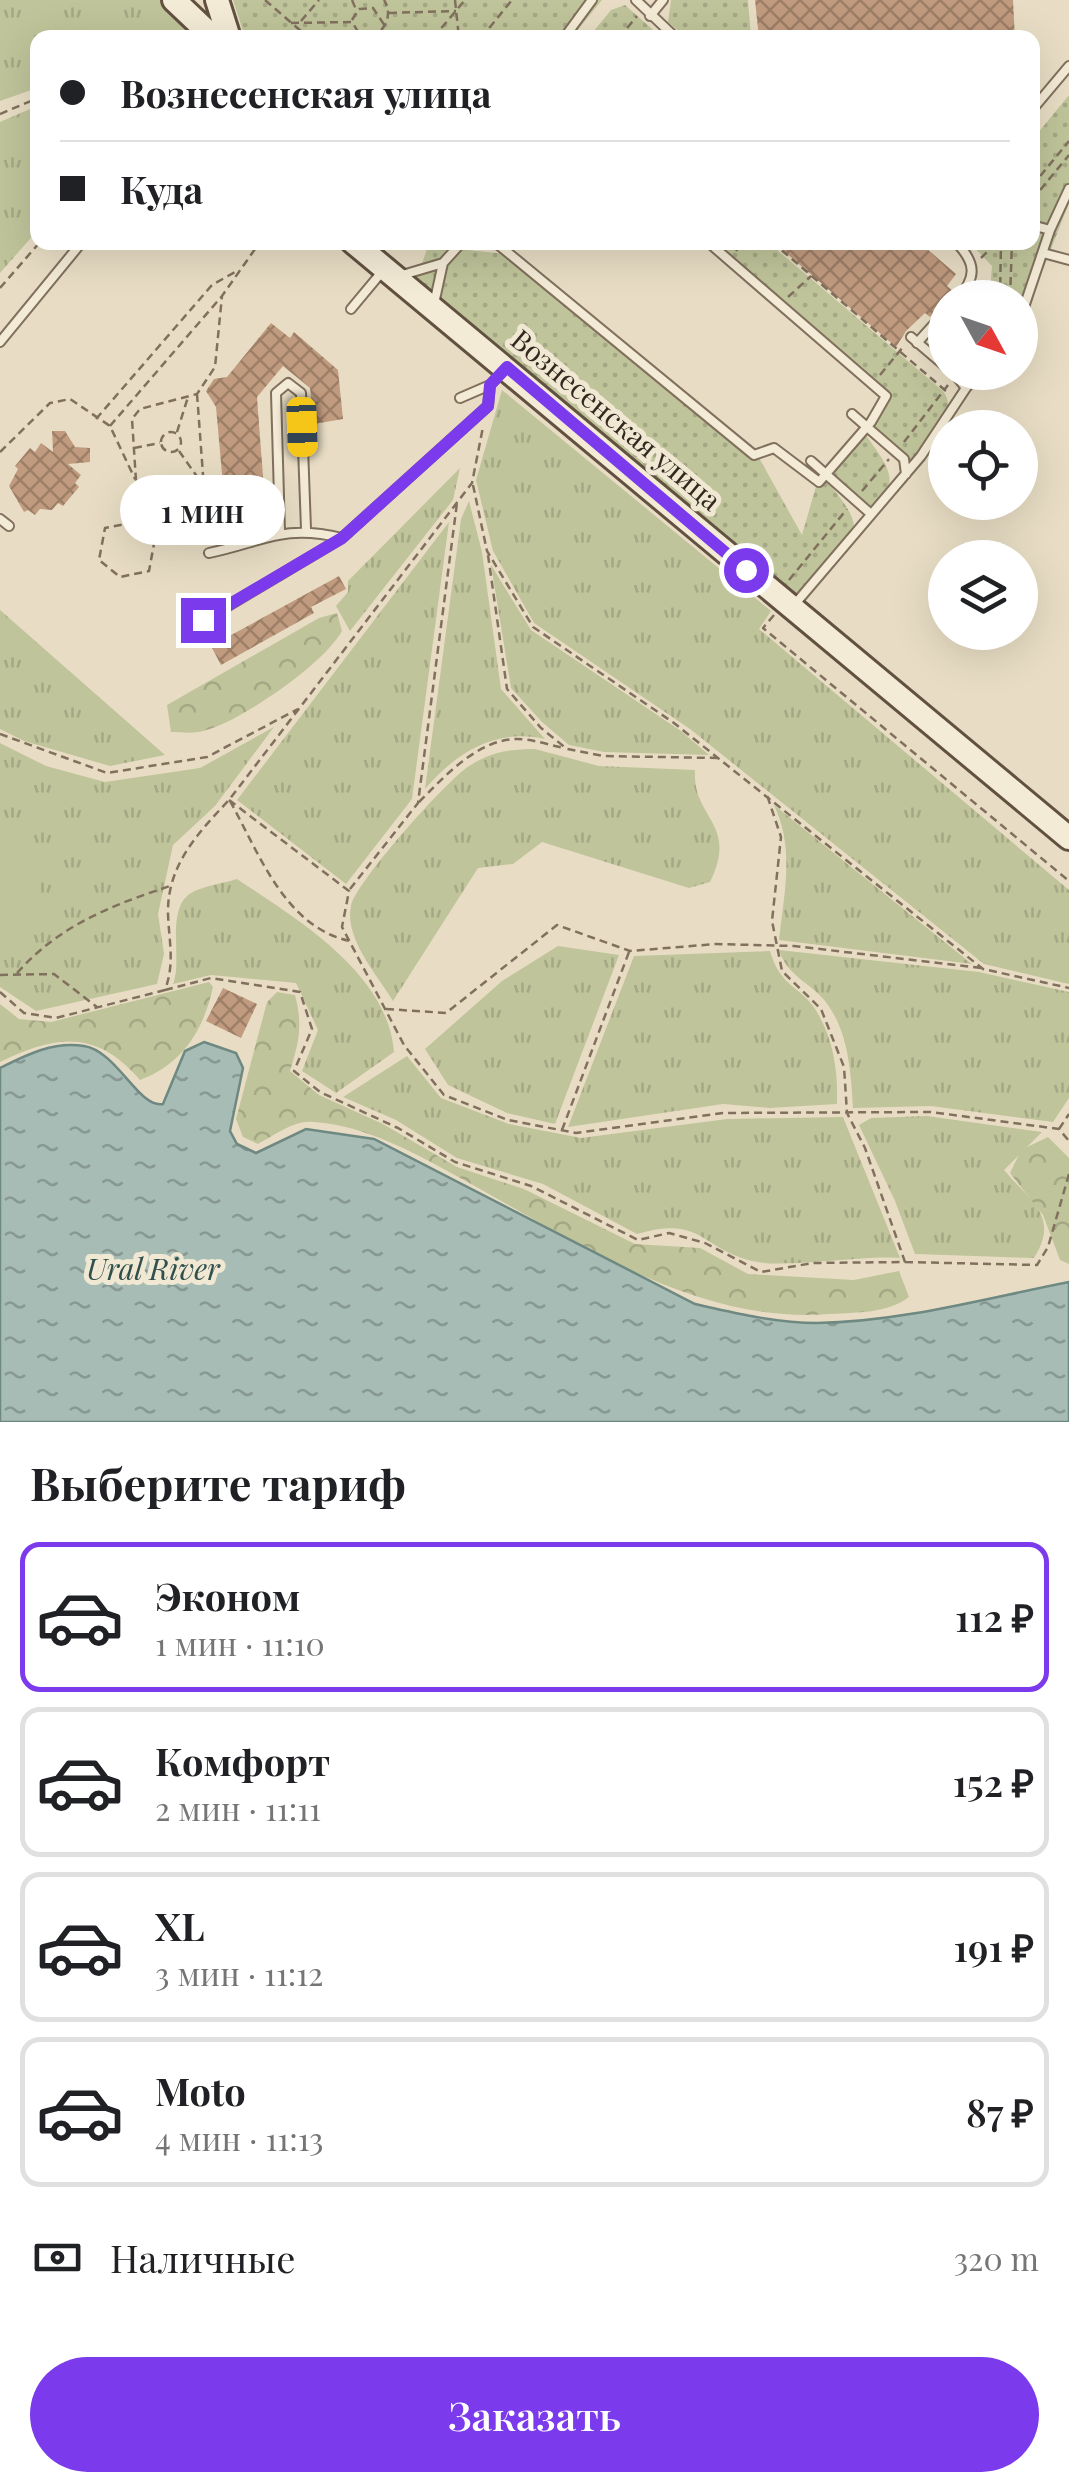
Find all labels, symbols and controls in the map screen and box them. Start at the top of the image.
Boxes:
text: Вознесенская улица [120,67,491,118]
text: Куда [120,163,203,214]
north arrow [928,280,1038,390]
map controls [928,280,1038,650]
street label: Вознесенская улица [504,320,730,518]
car [286,396,318,458]
button: locate [928,410,1038,520]
callout: 1 мин [120,475,286,545]
text: 1 мин [160,488,245,531]
button: layers [928,540,1038,650]
route start [724,548,769,593]
route end [181,598,226,643]
water label: Ural River [86,1248,221,1288]
text: Выберите тариф [30,1452,406,1512]
text: Эконом [155,1570,300,1621]
icon: car [35,1572,125,1662]
text: 112 ₽ [955,1591,1034,1642]
text: 1 мин · 11:10 [155,1621,325,1664]
text: Комфорт [155,1735,330,1786]
icon: car [35,1737,125,1827]
text: 152 ₽ [953,1756,1034,1807]
text: 2 мин · 11:11 [155,1786,321,1829]
text: XL [155,1900,204,1951]
icon: car [35,1902,125,1992]
text: 191 ₽ [954,1921,1034,1972]
text: 3 мин · 11:12 [155,1951,323,1994]
text: Moto [155,2065,246,2116]
icon: car [35,2067,125,2157]
text: 87 ₽ [966,2086,1034,2137]
text: 4 мин · 11:13 [155,2116,323,2159]
icon: cash [30,2230,85,2285]
text: Наличные [110,2232,295,2283]
text: 320 m [954,2236,1039,2279]
button: Заказать [30,2357,1039,2472]

